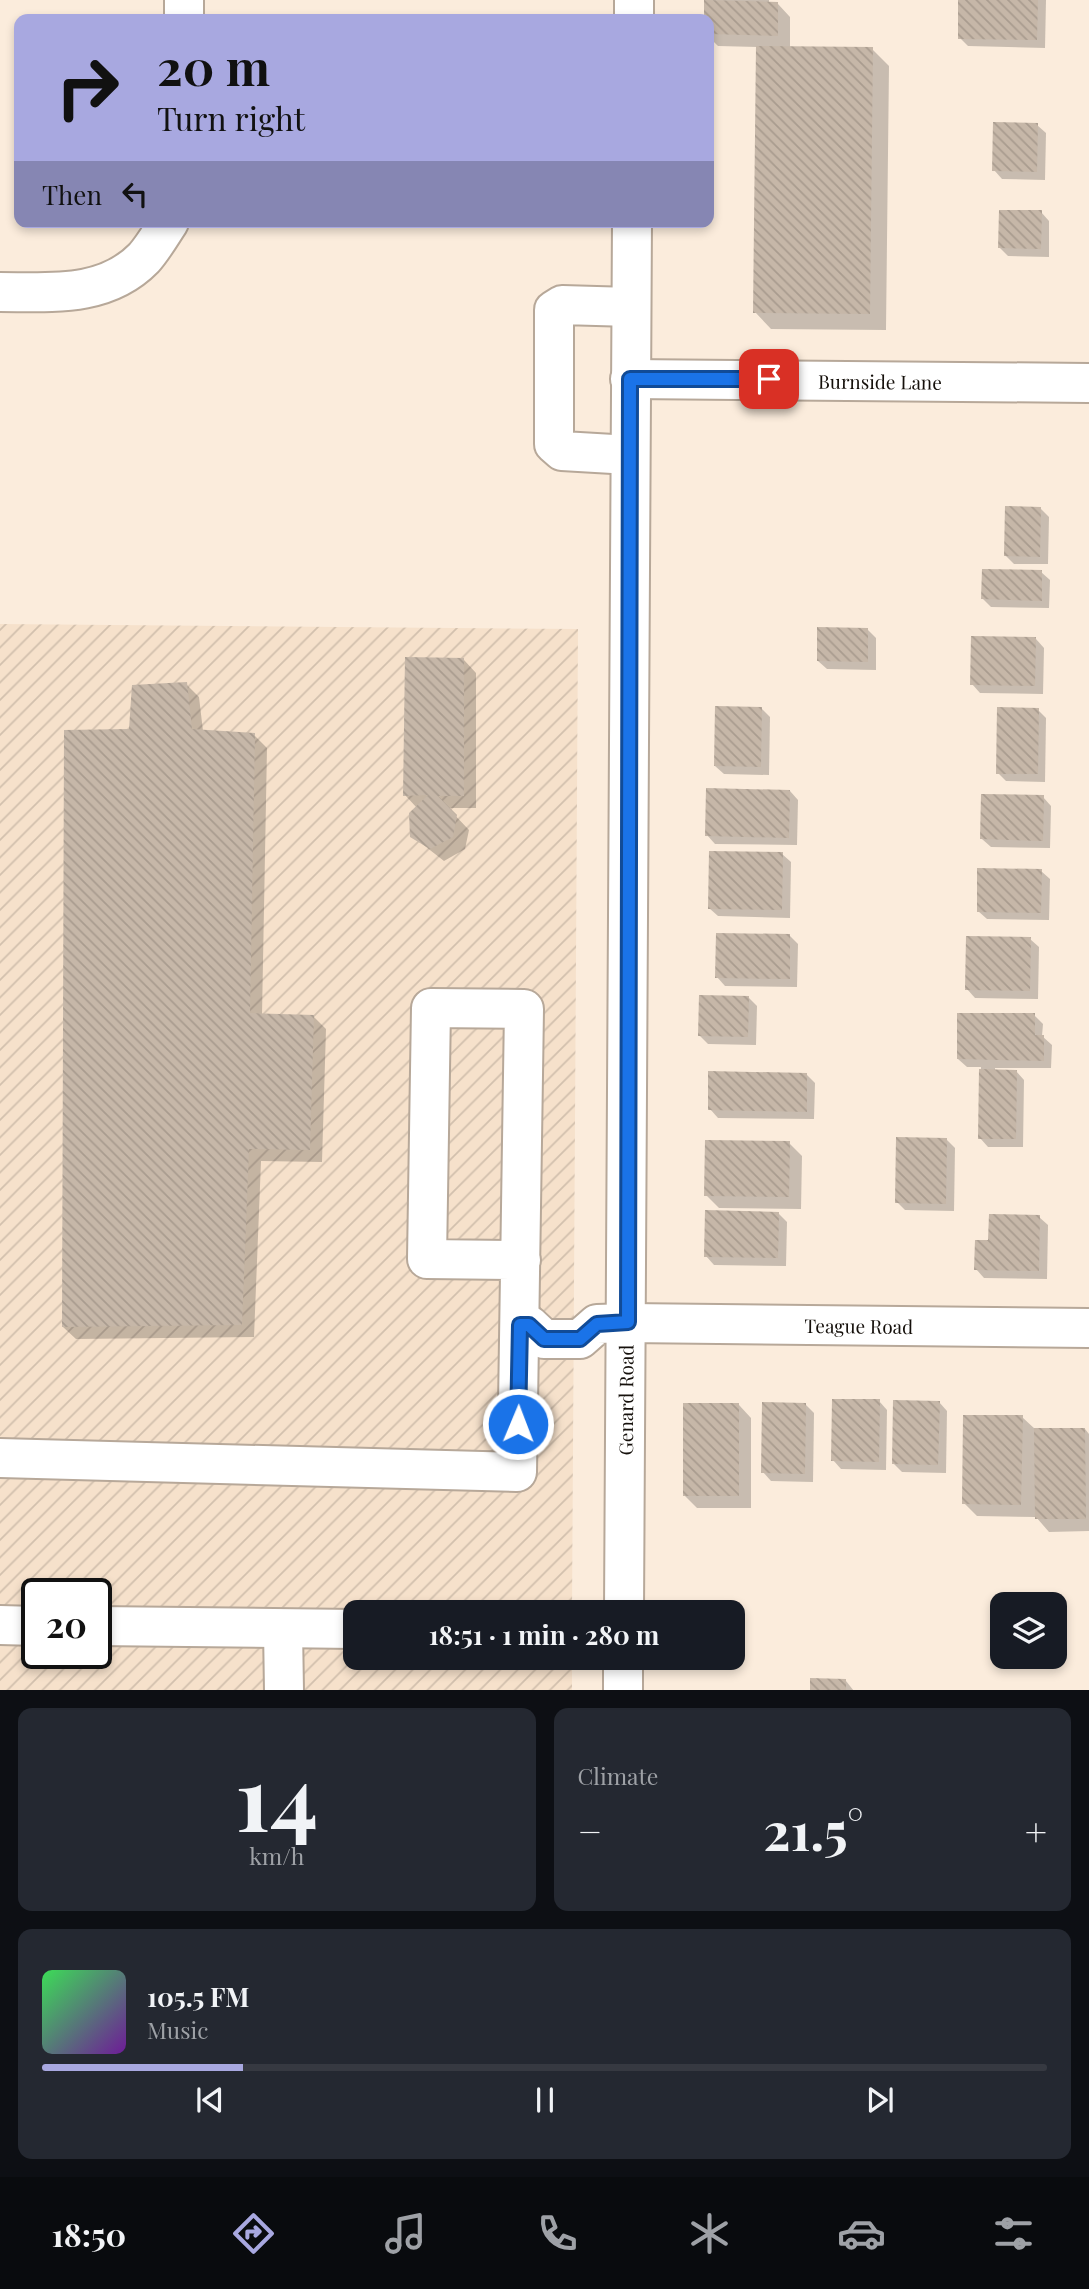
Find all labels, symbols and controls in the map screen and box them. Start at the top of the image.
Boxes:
text: 20 m [157,33,270,98]
icon: right [42,42,133,133]
text: Turn right [157,96,305,139]
icon: left [116,175,154,213]
text: Then [42,177,102,212]
pin [739,349,799,409]
icon: arrive [750,360,788,398]
street label: Burnside Lane [818,368,942,395]
street label: Teague Road [804,1312,913,1339]
street label: Genard Road [612,1344,639,1456]
position arrow [481,1387,555,1461]
speed limit sign: 20 [21,1578,112,1669]
map controls [990,1592,1067,1669]
button: layers [990,1592,1067,1669]
text: 18:51 · 1 min · 280 m [429,1617,659,1652]
text: 14 [235,1734,318,1855]
text: Climate [578,1760,658,1791]
text: 21.5° [763,1795,864,1864]
text: − [578,1805,602,1856]
text: + [1025,1805,1047,1856]
text: km/h [249,1840,304,1871]
text: 105.5 FM [147,1979,249,2014]
text: Music [147,2014,208,2045]
icon: previous [191,2081,229,2119]
icon: pause [526,2081,564,2119]
icon: next [861,2081,899,2119]
icon: directions [229,2209,278,2258]
icon: music [381,2209,430,2258]
icon: phone [533,2209,582,2258]
icon: climate [685,2209,734,2258]
icon: car [837,2209,886,2258]
icon: filters [989,2209,1038,2258]
text: 18:50 [51,2212,126,2255]

